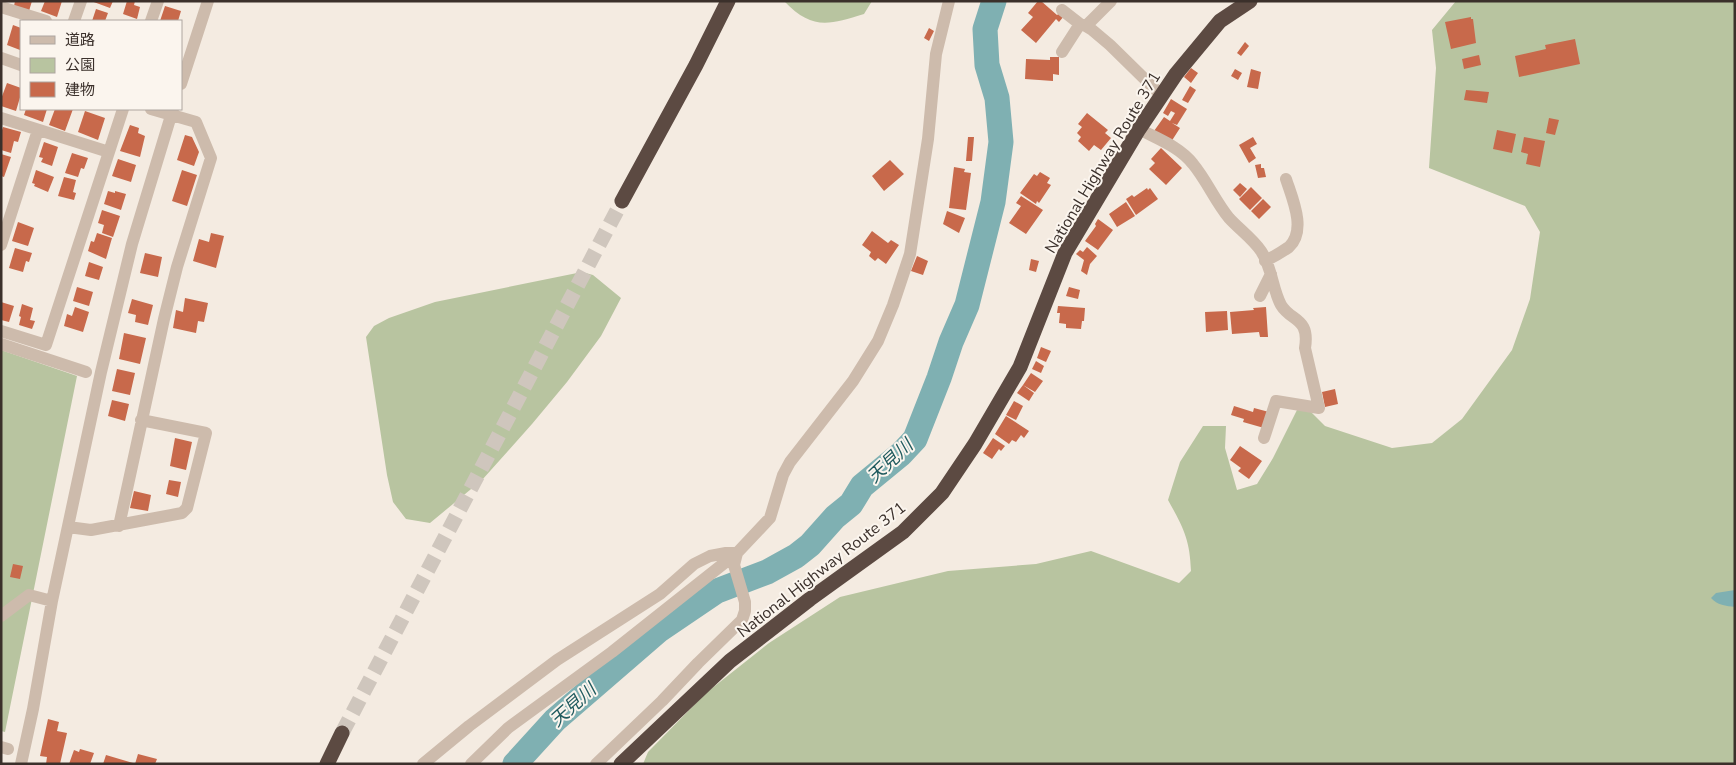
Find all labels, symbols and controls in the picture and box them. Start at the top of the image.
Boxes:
legend [20,20,182,110]
text: 道路 [65,30,95,50]
text: 公園 [65,55,95,75]
street label: National Highway Route 371 [1040,67,1166,258]
text: 建物 [65,80,95,100]
water label: 天見川 [862,432,919,488]
street label: National Highway Route 371 [733,497,911,643]
water label: 天見川 [545,677,603,732]

